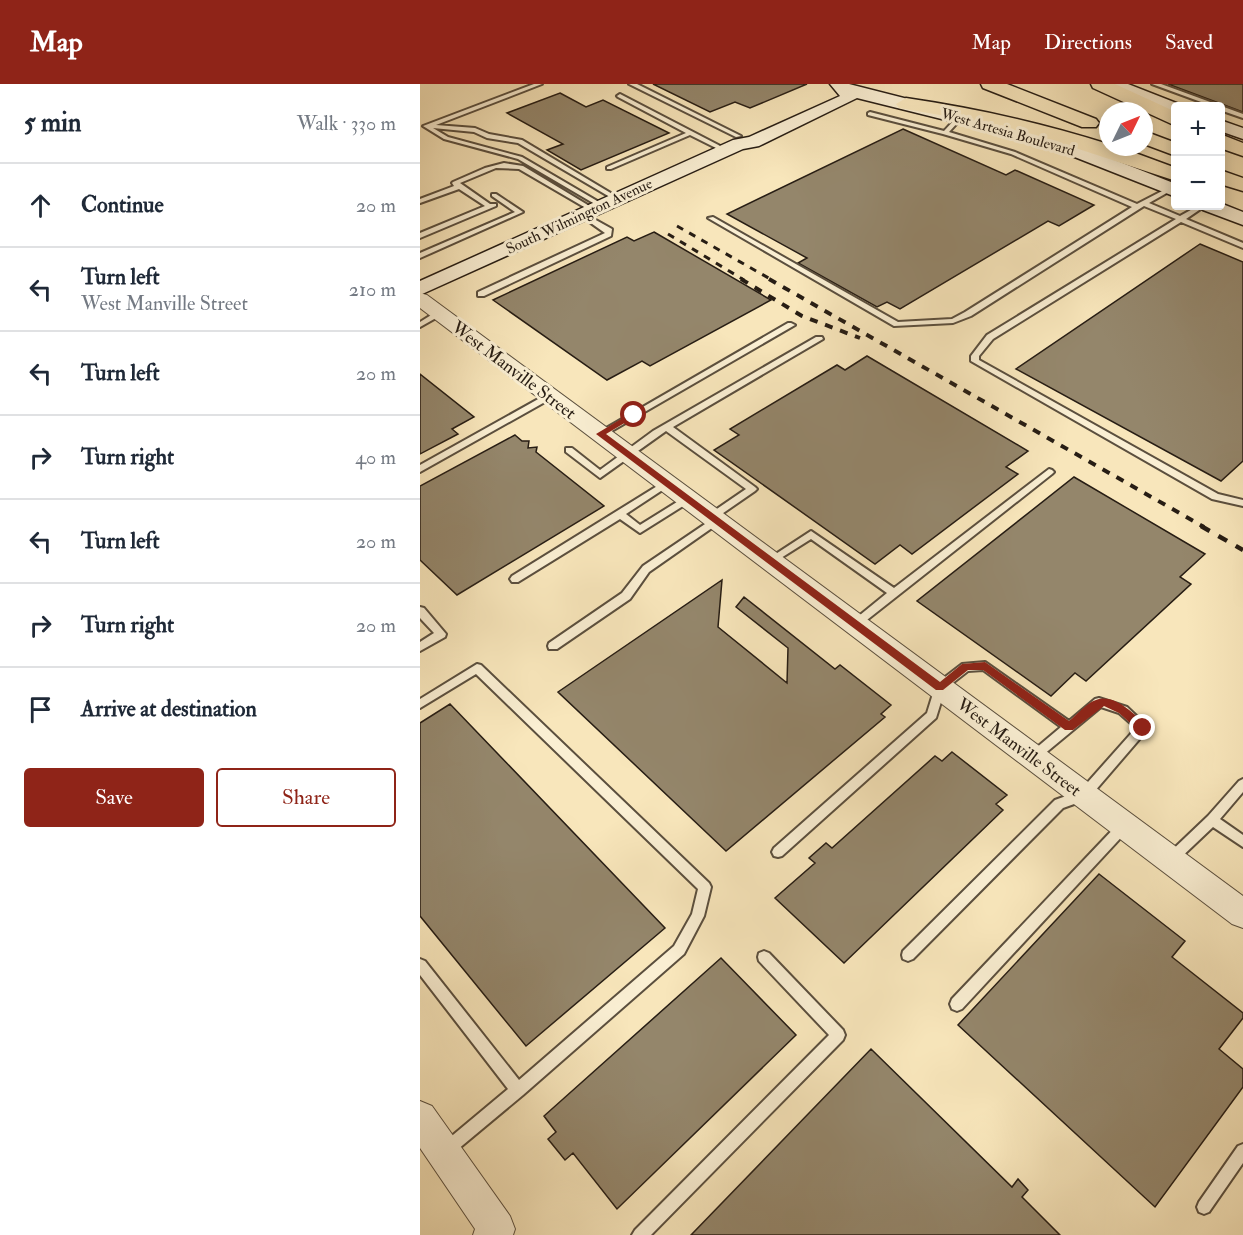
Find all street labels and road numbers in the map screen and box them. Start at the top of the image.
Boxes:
street label: West Artesia Boulevard [938,104,1078,161]
street label: South Wilmington Avenue [503,174,655,259]
street label: West Manville Street [446,315,581,425]
street label: West Manville Street [951,692,1086,802]

